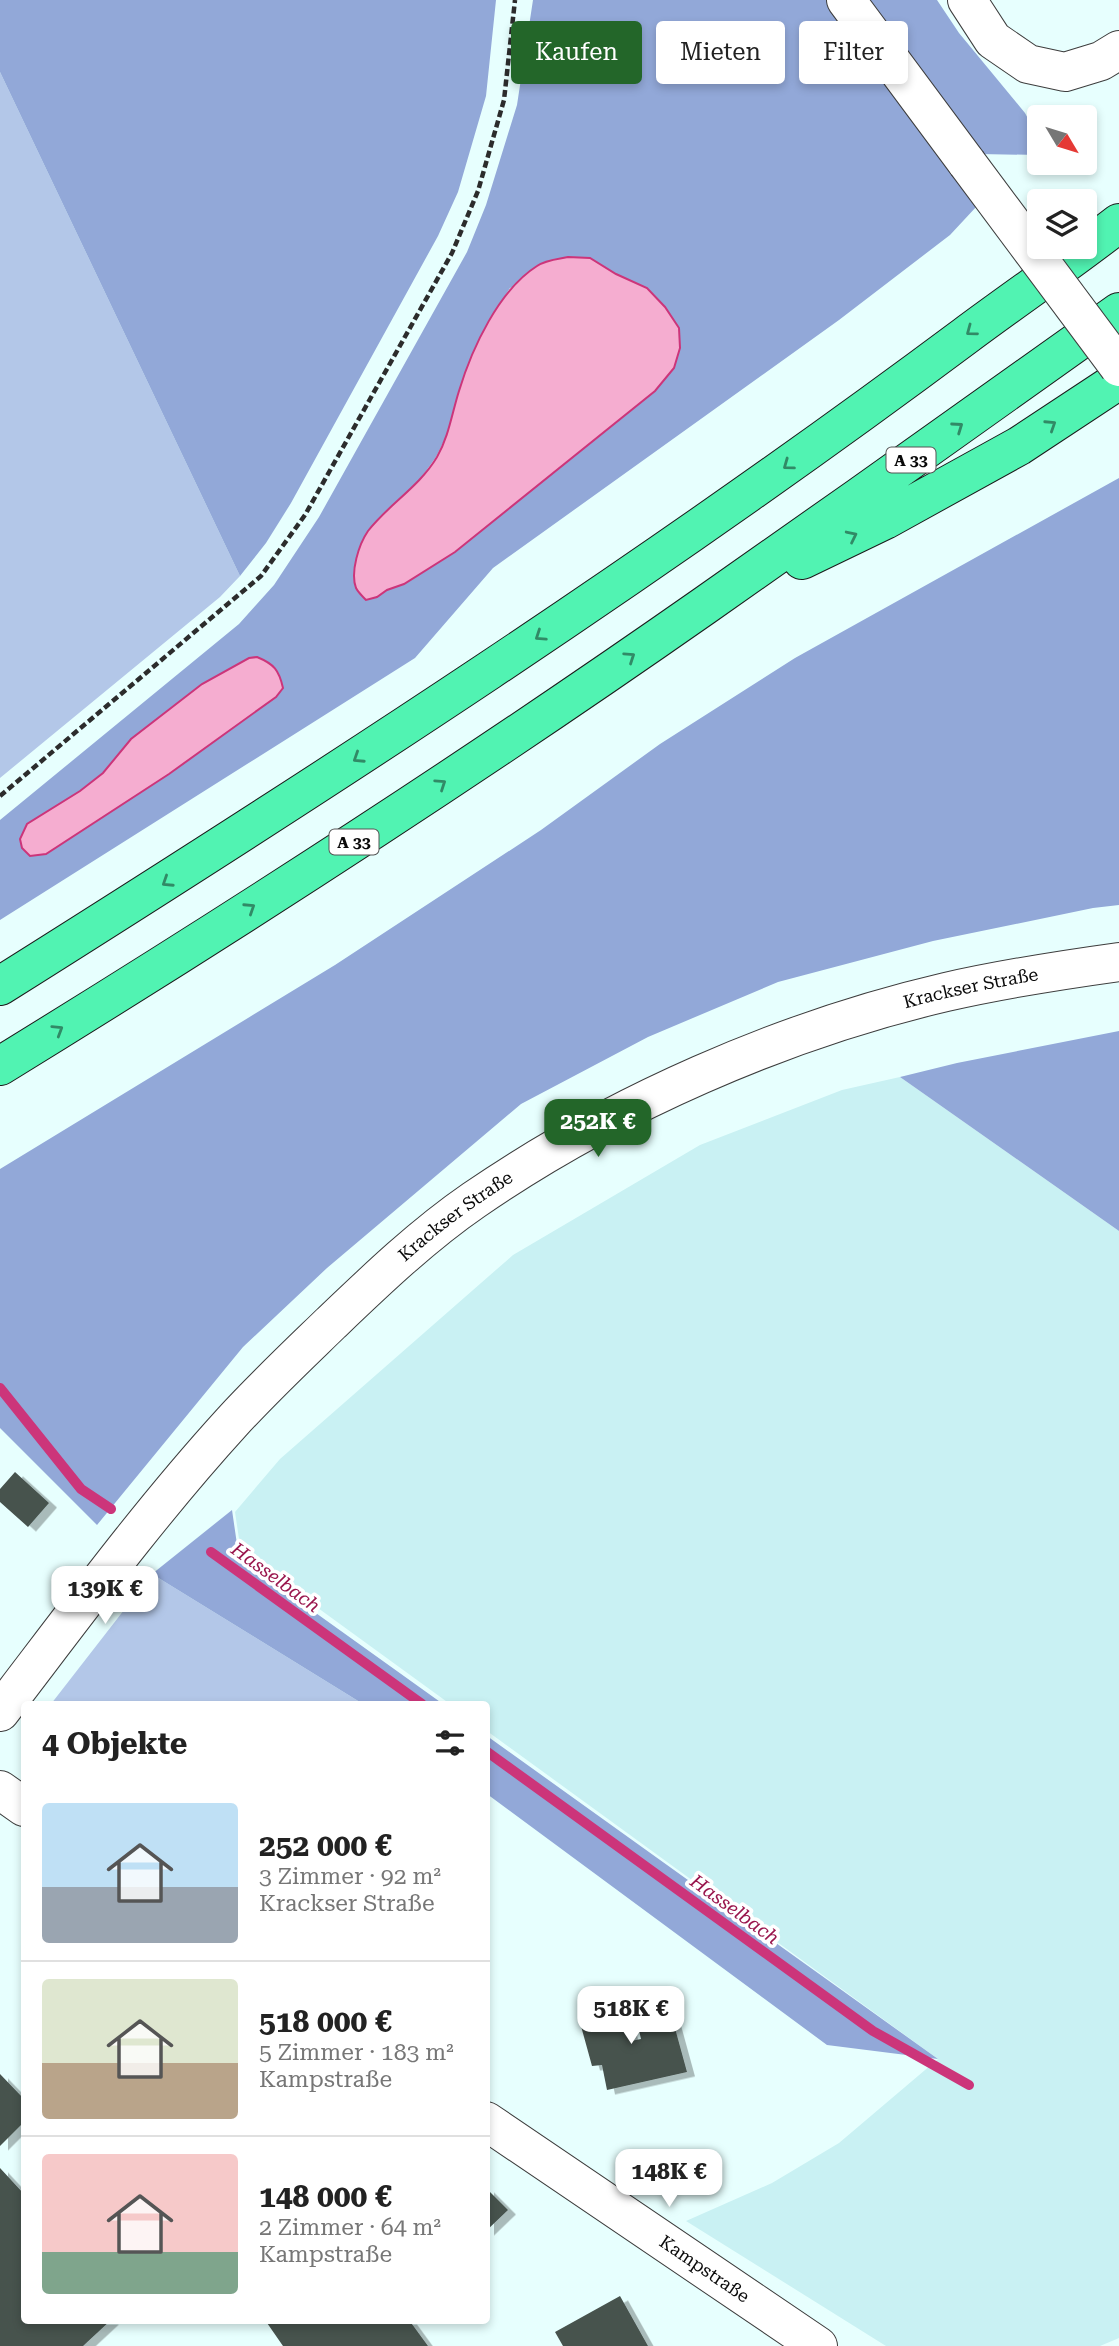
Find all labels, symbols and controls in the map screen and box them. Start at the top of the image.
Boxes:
chip: Kaufen [511,21,642,84]
chip: Mieten [656,21,785,84]
chip: Filter [799,21,908,84]
north arrow [1027,105,1097,175]
map controls [1027,105,1097,259]
button: layers [1027,189,1097,259]
one-way arrow [967,322,979,335]
one-way arrow [1043,421,1056,433]
one-way arrow [950,422,963,435]
road number: A 33 [886,447,936,472]
one-way arrow [783,457,796,469]
one-way arrow [845,530,857,544]
one-way arrow [535,628,548,641]
one-way arrow [622,653,635,665]
one-way arrow [353,750,366,762]
one-way arrow [433,780,446,793]
road number: A 33 [330,830,378,855]
one-way arrow [162,873,175,886]
one-way arrow [243,903,256,916]
street label: Krackser Straße [901,963,1040,1012]
one-way arrow [50,1025,63,1038]
pin: 252K € [541,1100,655,1159]
text: 252K € [560,1108,636,1135]
street label: Krackser Straße [394,1166,516,1265]
water label: Hasselbach [226,1537,325,1617]
pin: 139K € [48,1566,162,1626]
text: 139K € [67,1575,143,1602]
icon: filters [431,1724,469,1762]
text: 4 Objekte [42,1726,187,1761]
text: 252 000 € [259,1828,392,1863]
icon: home [98,1831,182,1915]
text: 3 Zimmer · 92 m² [259,1863,441,1890]
water label: Hasselbach [685,1869,784,1949]
text: Krackser Straße [259,1890,435,1917]
pin: 518K € [574,1986,688,2046]
text: 518K € [593,1995,669,2022]
text: 518 000 € [259,2004,392,2039]
icon: home [98,2007,182,2091]
text: 5 Zimmer · 183 m² [259,2039,454,2066]
text: Kampstraße [259,2066,392,2093]
pin: 148K € [612,2150,726,2209]
text: 148K € [631,2158,707,2185]
text: 148 000 € [259,2179,392,2214]
icon: home [98,2182,182,2266]
text: 2 Zimmer · 64 m² [259,2214,441,2241]
street label: Kampstraße [656,2231,754,2307]
text: Kampstraße [259,2241,392,2268]

